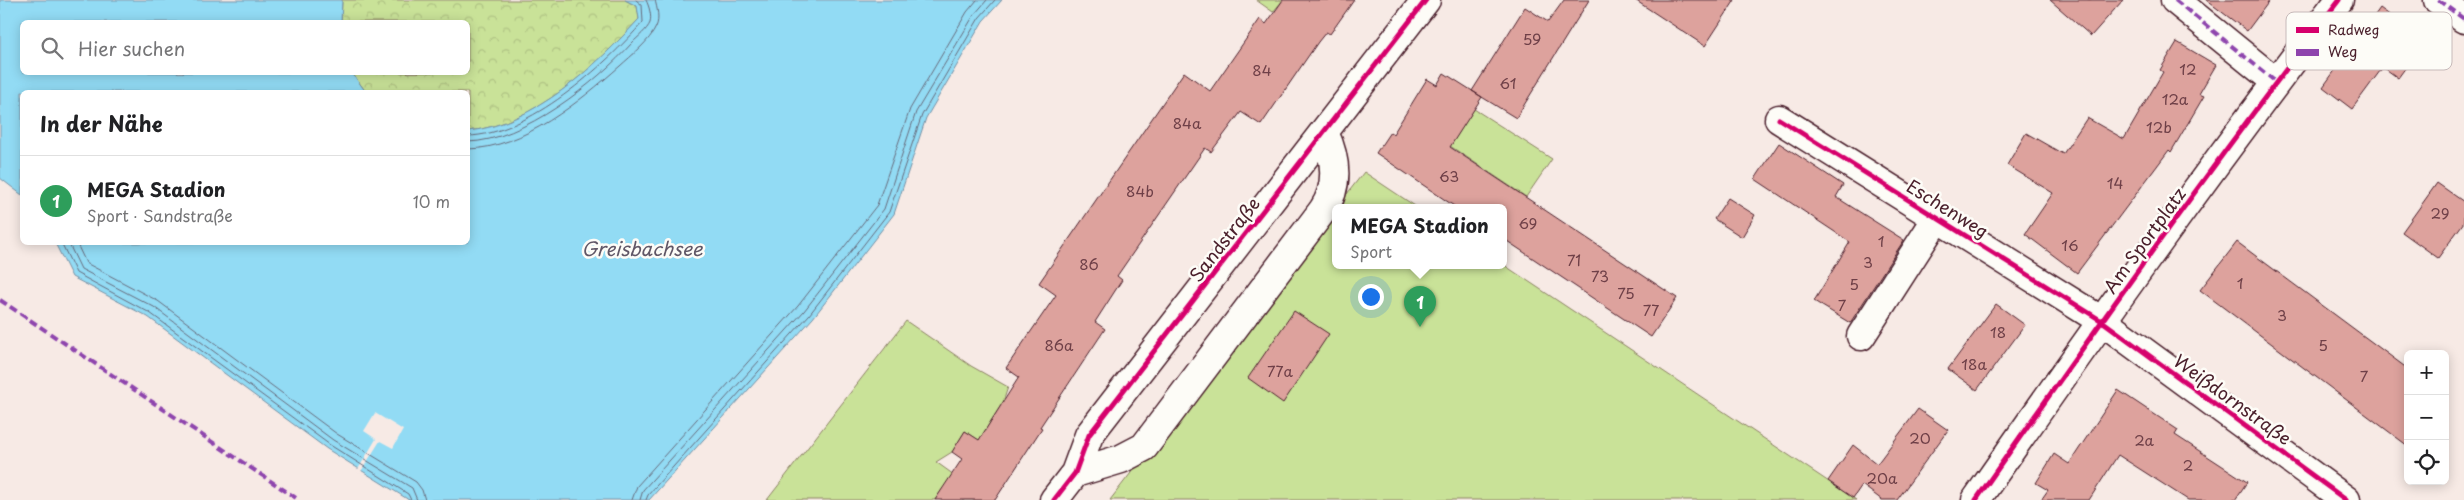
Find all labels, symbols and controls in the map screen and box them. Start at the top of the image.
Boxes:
legend [2286,12,2452,70]
text: Radweg [2328,19,2380,40]
search box [20,20,470,75]
house number: 59 [1523,27,1541,50]
icon: search [38,34,66,62]
text: Hier suchen [78,34,185,62]
text: Weg [2328,41,2357,62]
house number: 12 [2179,57,2197,80]
house number: 84 [1252,58,1272,81]
house number: 61 [1500,71,1516,94]
house number: 12a [2162,87,2189,110]
text: In der Nähe [40,107,162,139]
house number: 84a [1173,111,1202,134]
house number: 12b [2146,115,2172,138]
house number: 63 [1439,164,1459,187]
house number: 14 [2107,171,2123,194]
street label: Eschenweg [1902,172,1994,244]
text: MEGA Stadion [87,175,225,203]
house number: 84b [1126,179,1154,202]
street label: Am Sportplatz [2096,181,2192,299]
text: 1 [52,189,60,213]
text: 10 m [413,189,450,213]
street label: Sandstraße [1182,191,1266,287]
house number: 29 [2430,201,2450,224]
text: Sport · Sandstraße [87,203,233,227]
popup [1332,204,1507,269]
text: MEGA Stadion [1350,211,1489,239]
house number: 69 [1519,211,1537,234]
house number: 1 [1878,229,1884,252]
house number: 16 [2061,233,2079,256]
water label: Greisbachsee [581,234,703,262]
text: Sport [1350,239,1392,263]
house number: 71 [1567,248,1581,271]
house number: 3 [1863,250,1873,273]
house number: 86 [1079,252,1099,275]
house number: 73 [1591,264,1609,287]
house number: 1 [2237,271,2243,294]
house number: 5 [1849,272,1859,295]
house number: 75 [1617,281,1635,304]
your location [1358,284,1384,310]
pin: 1 [1404,286,1436,327]
house number: 7 [1838,293,1847,316]
house number: 77 [1643,298,1659,321]
house number: 3 [2277,303,2287,326]
house number: 18 [1990,320,2006,343]
house number: 86a [1045,333,1074,356]
house number: 5 [2318,333,2328,356]
street label: Weißdornstraße [2168,347,2298,451]
map controls [2404,350,2449,485]
button: + [2404,350,2449,395]
house number: 18a [1961,352,1987,375]
house number: 77a [1267,359,1294,382]
house number: 7 [2360,364,2369,387]
button: − [2404,395,2449,440]
house number: 20 [1909,426,1931,449]
house number: 2a [2134,428,2154,451]
button: locate [2404,440,2449,485]
house number: 2 [2183,453,2193,476]
house number: 20a [1867,466,1898,489]

